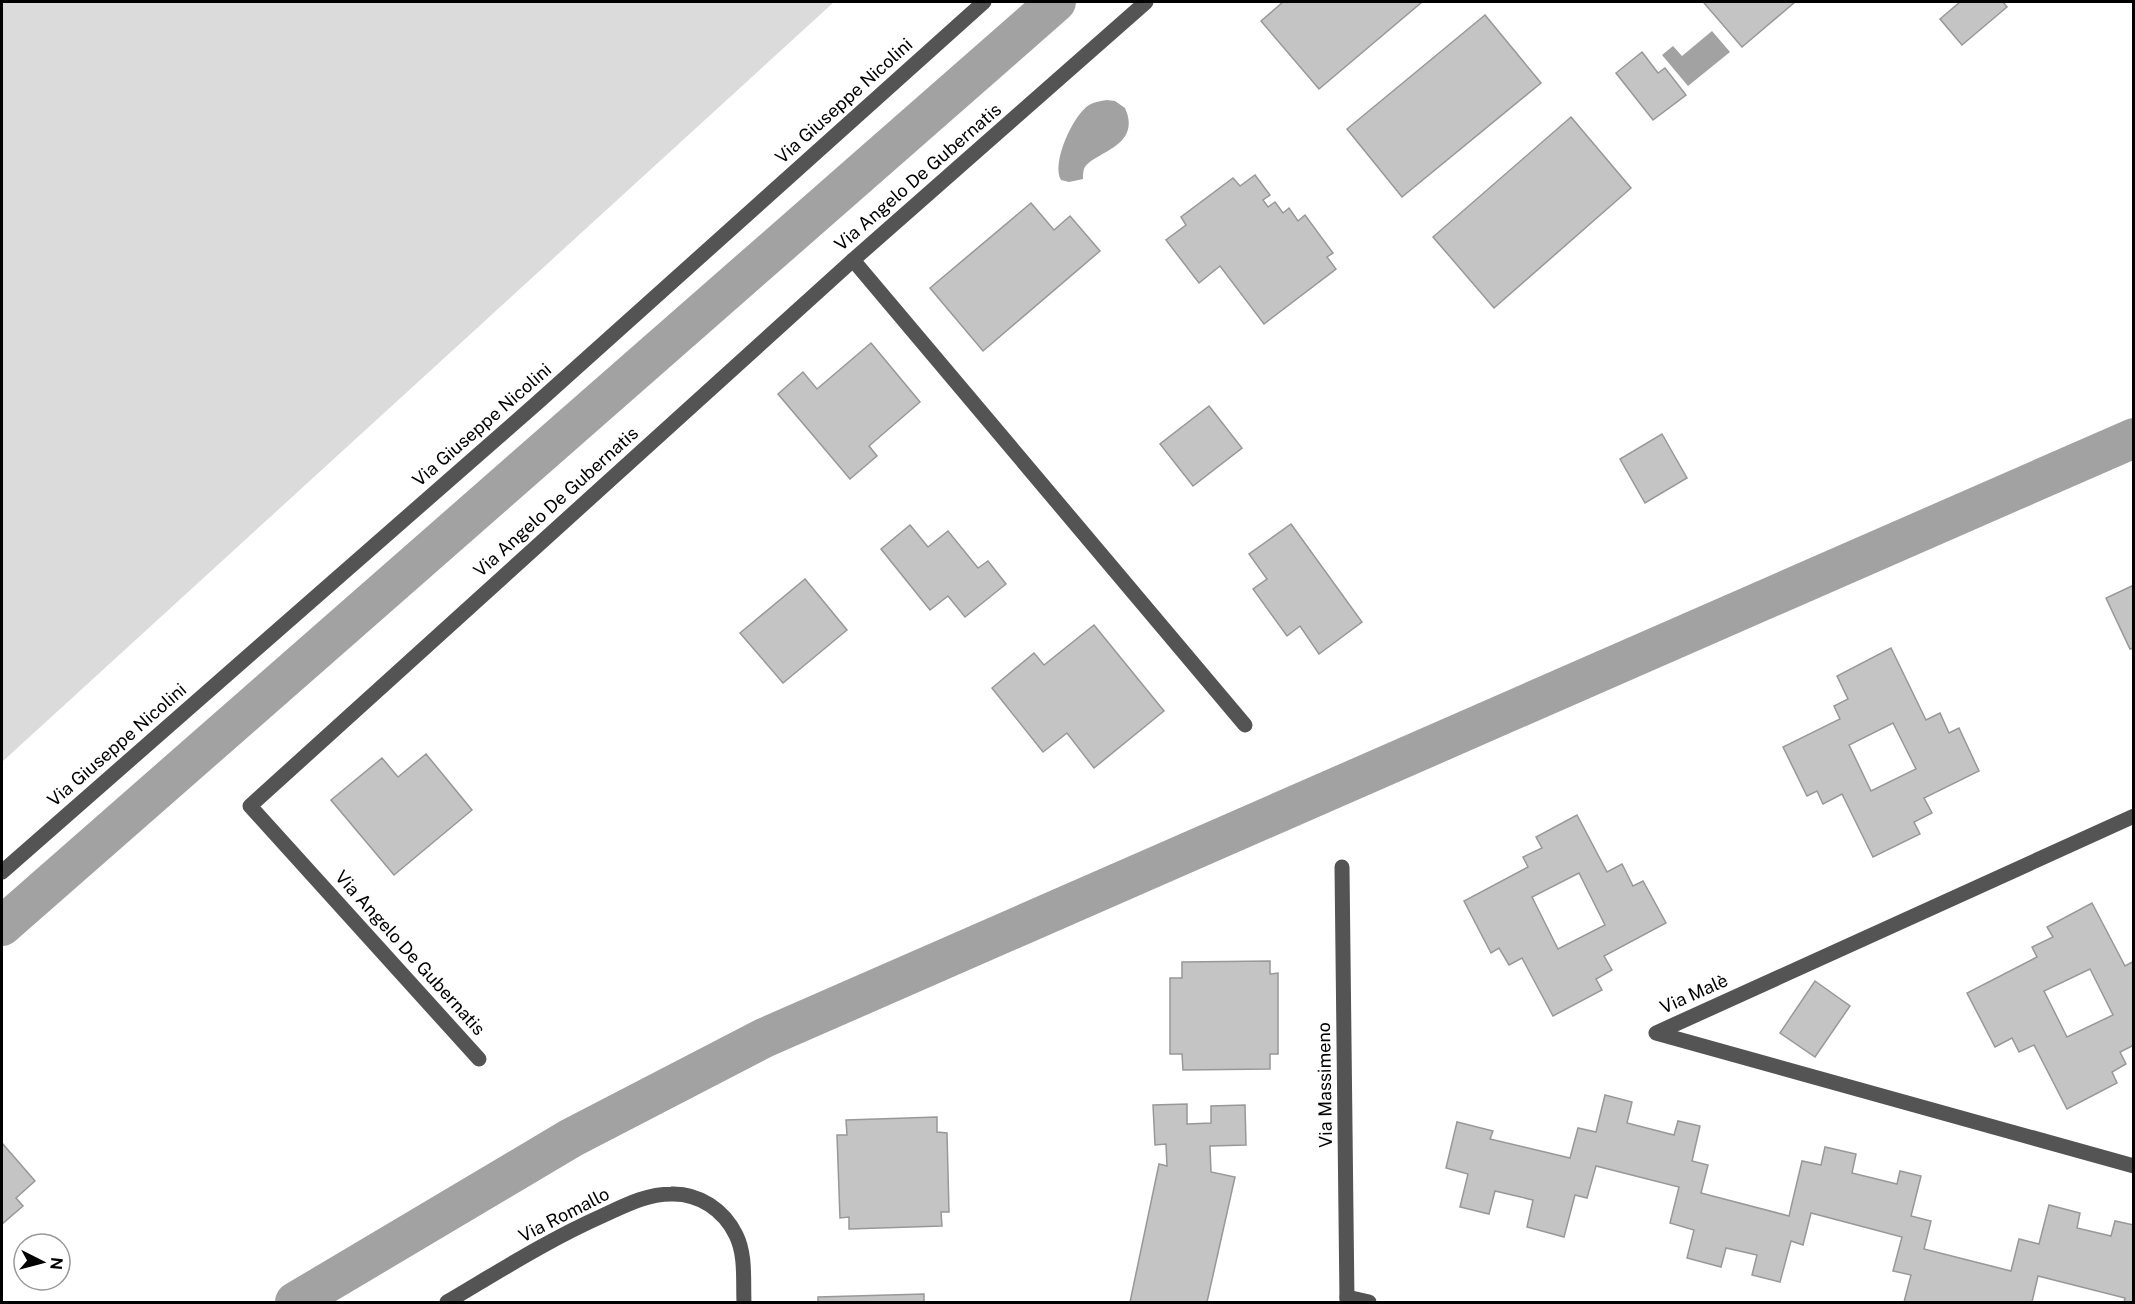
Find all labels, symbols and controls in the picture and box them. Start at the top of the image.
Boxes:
street label: Via Giuseppe Nicolini [771,34,916,168]
street label: Via Angelo De Gubernatis [830,99,1005,255]
street label: Via Giuseppe Nicolini [408,359,555,491]
street label: Via Angelo De Gubernatis [469,422,642,581]
street label: Via Giuseppe Nicolini [43,679,190,811]
street label: Via Angelo De Gubernatis [331,866,490,1039]
street label: Via Malè [1657,969,1731,1018]
street label: Via Massimeno [1313,1022,1336,1148]
street label: Via Romallo [515,1183,613,1246]
north arrow [12,1232,72,1292]
text: N [46,1256,67,1271]

